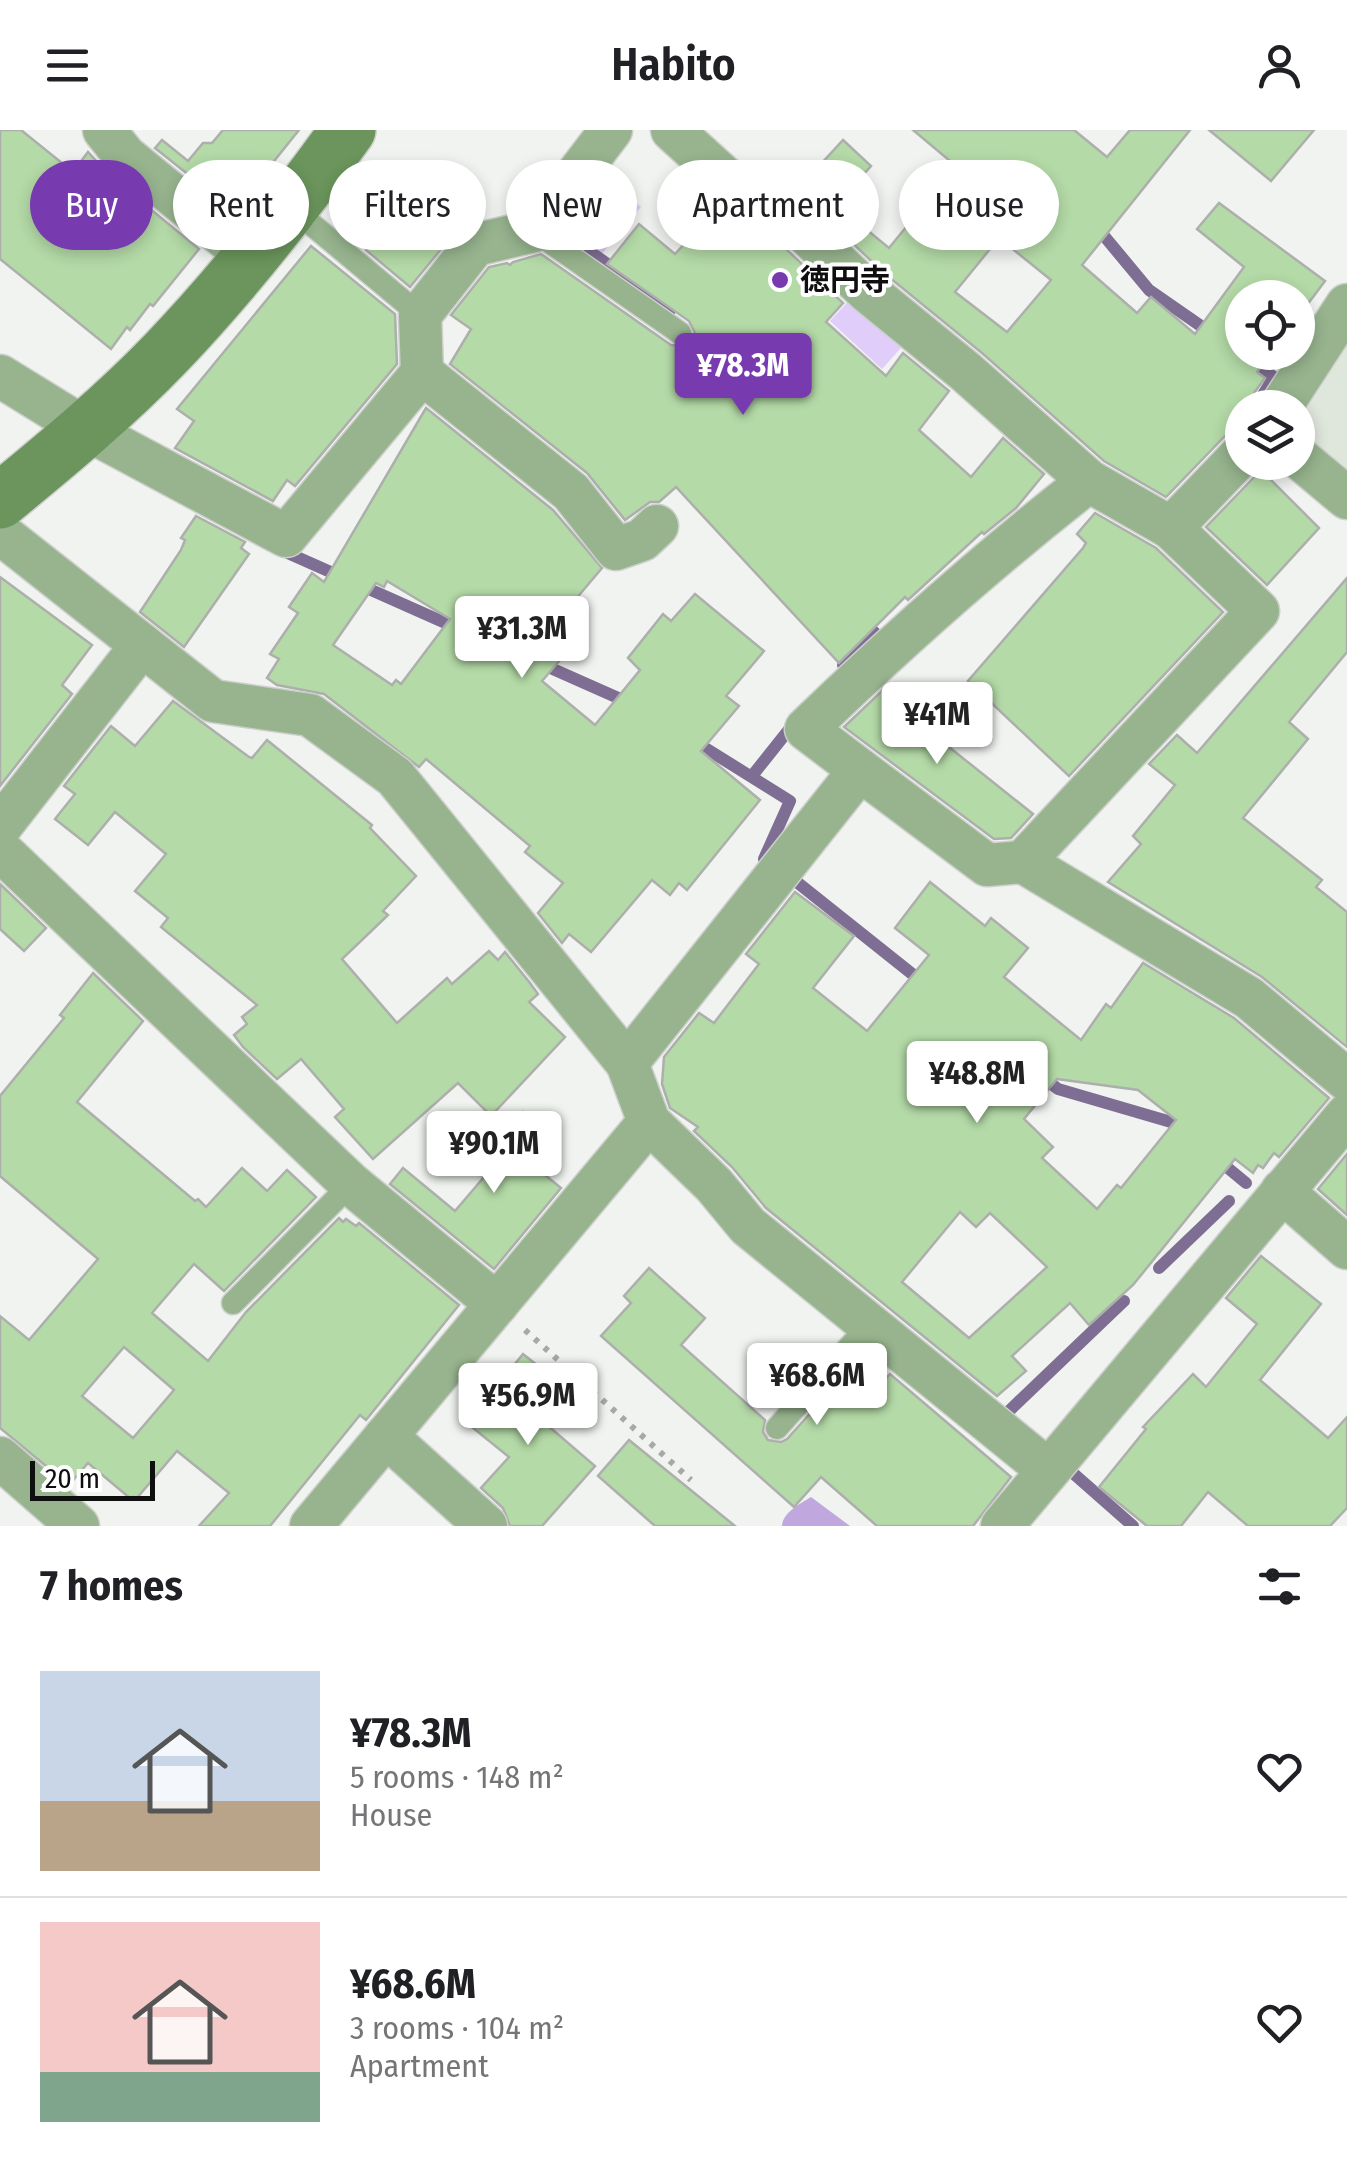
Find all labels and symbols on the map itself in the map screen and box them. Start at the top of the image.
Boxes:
place label: 徳円寺 [800,262,890,298]
marker: 徳円寺 [769,269,791,291]
pin: ¥78.3M [662,333,824,418]
pin: ¥31.3M [441,596,603,681]
pin: ¥41M [878,682,996,767]
pin: ¥48.8M [896,1041,1058,1126]
pin: ¥90.1M [413,1111,575,1196]
pin: ¥68.6M [736,1343,898,1428]
pin: ¥56.9M [447,1363,609,1448]
scale bar [30,1456,155,1500]

